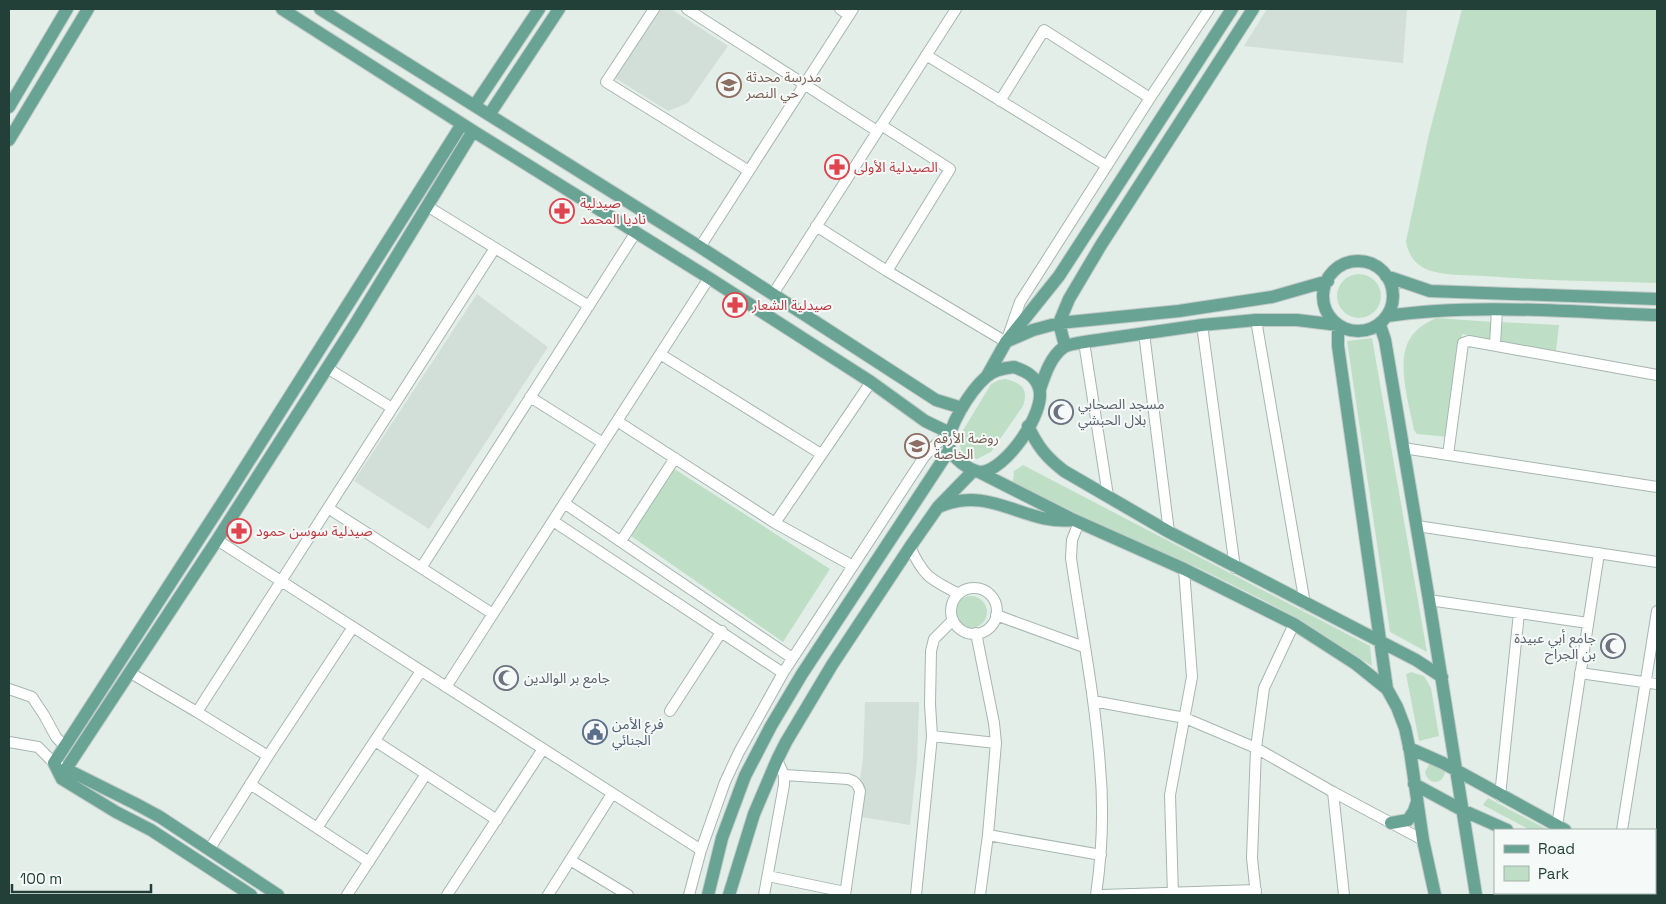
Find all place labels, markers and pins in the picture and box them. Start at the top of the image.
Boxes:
place label: مدرسة محدثة حي النصر [745,68,822,104]
school or university icon: مدرسة محدثة حي النصر [716,72,742,98]
pharmacy icon: الصيدلية الأولى [824,154,850,180]
place label: الصيدلية الأولى [854,158,938,176]
place label: صيدلية ناديا المحمد [580,194,646,228]
pharmacy icon: صيدلية ناديا المحمد [549,198,575,224]
pharmacy icon: صيدلية الشعار [722,292,748,318]
place label: صيدلية الشعار [751,296,832,314]
place label: مسجد الصحابي بلال الحبشي [1078,395,1165,431]
mosque icon: مسجد الصحابي بلال الحبشي [1048,399,1074,425]
place label: روضة الأرقم الخاصة [934,429,999,463]
school or university icon: روضة الأرقم الخاصة [904,433,930,459]
pharmacy icon: صيدلية سوسن حمود [226,518,252,544]
place label: صيدلية سوسن حمود [256,522,373,540]
place label: جامع أبي عبيدة بن الجراح [1514,629,1596,665]
mosque icon: جامع أبي عبيدة بن الجراح [1600,633,1626,659]
mosque icon: جامع بر الوالدين [493,665,519,691]
place label: جامع بر الوالدين [524,669,610,689]
place label: فرع الأمن الجنائي [612,715,664,751]
public building icon: فرع الأمن الجنائي [582,719,608,745]

